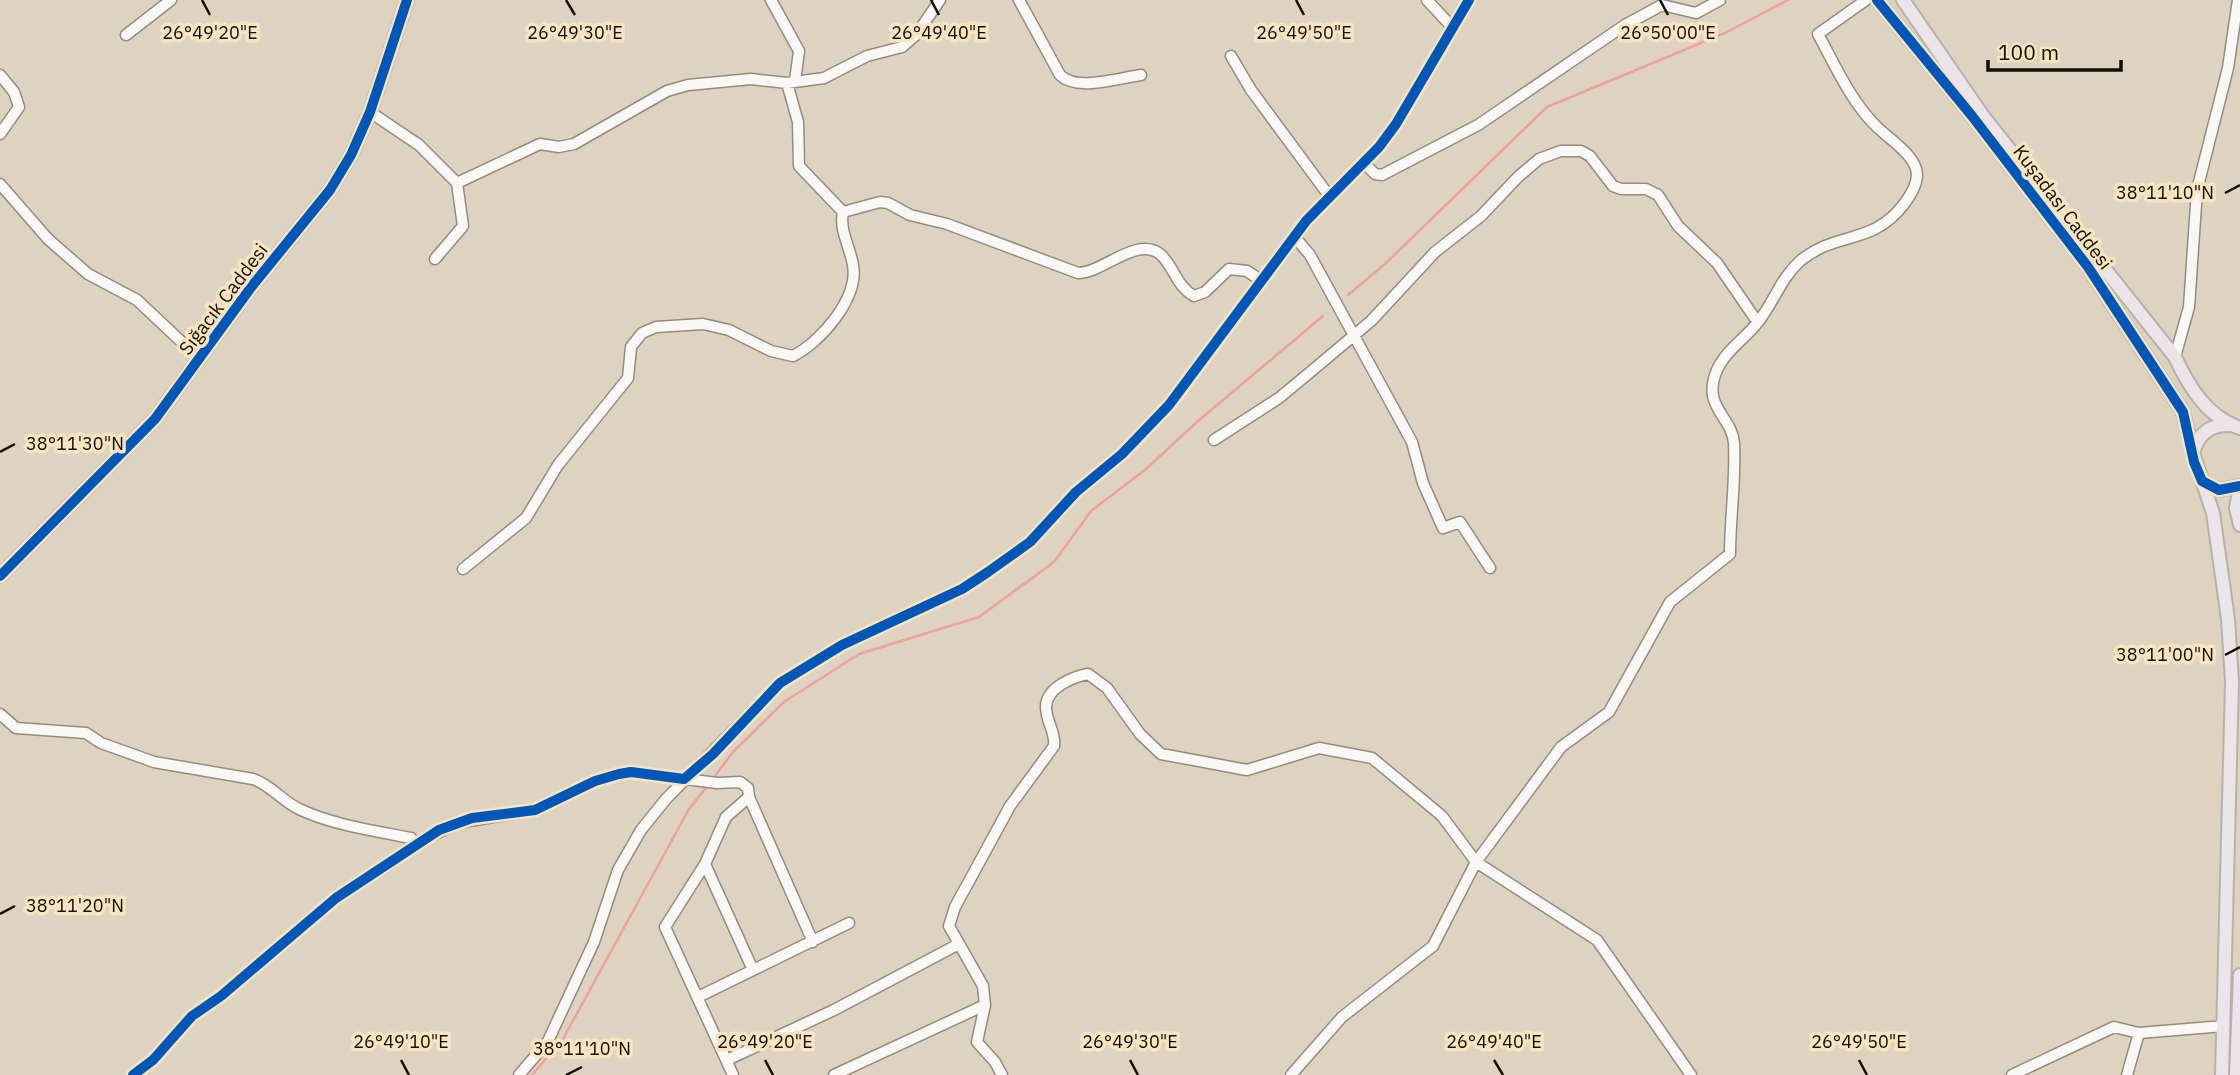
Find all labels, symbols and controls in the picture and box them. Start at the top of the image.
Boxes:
text: 26°49'20"E [162,21,258,44]
text: 26°49'30"E [527,21,623,44]
text: 26°49'40"E [891,21,987,44]
text: 26°49'50"E [1256,21,1352,44]
text: 26°50'00"E [1620,21,1716,44]
scale bar [1988,28,2121,72]
text: 100 m [1998,38,2059,66]
street label: Kuşadası Caddesi [2008,140,2118,274]
text: 38°11'10"N [2116,181,2214,204]
street label: Sığacık Caddesi [173,239,273,359]
text: 38°11'30"N [26,432,124,455]
text: 38°11'00"N [2116,643,2214,666]
text: 38°11'20"N [26,894,124,917]
text: 26°49'10"E [353,1030,449,1053]
text: 26°49'20"E [717,1030,813,1053]
text: 26°49'30"E [1082,1030,1178,1053]
text: 26°49'40"E [1446,1030,1542,1053]
text: 26°49'50"E [1811,1030,1907,1053]
text: 38°11'10"N [533,1037,631,1060]

